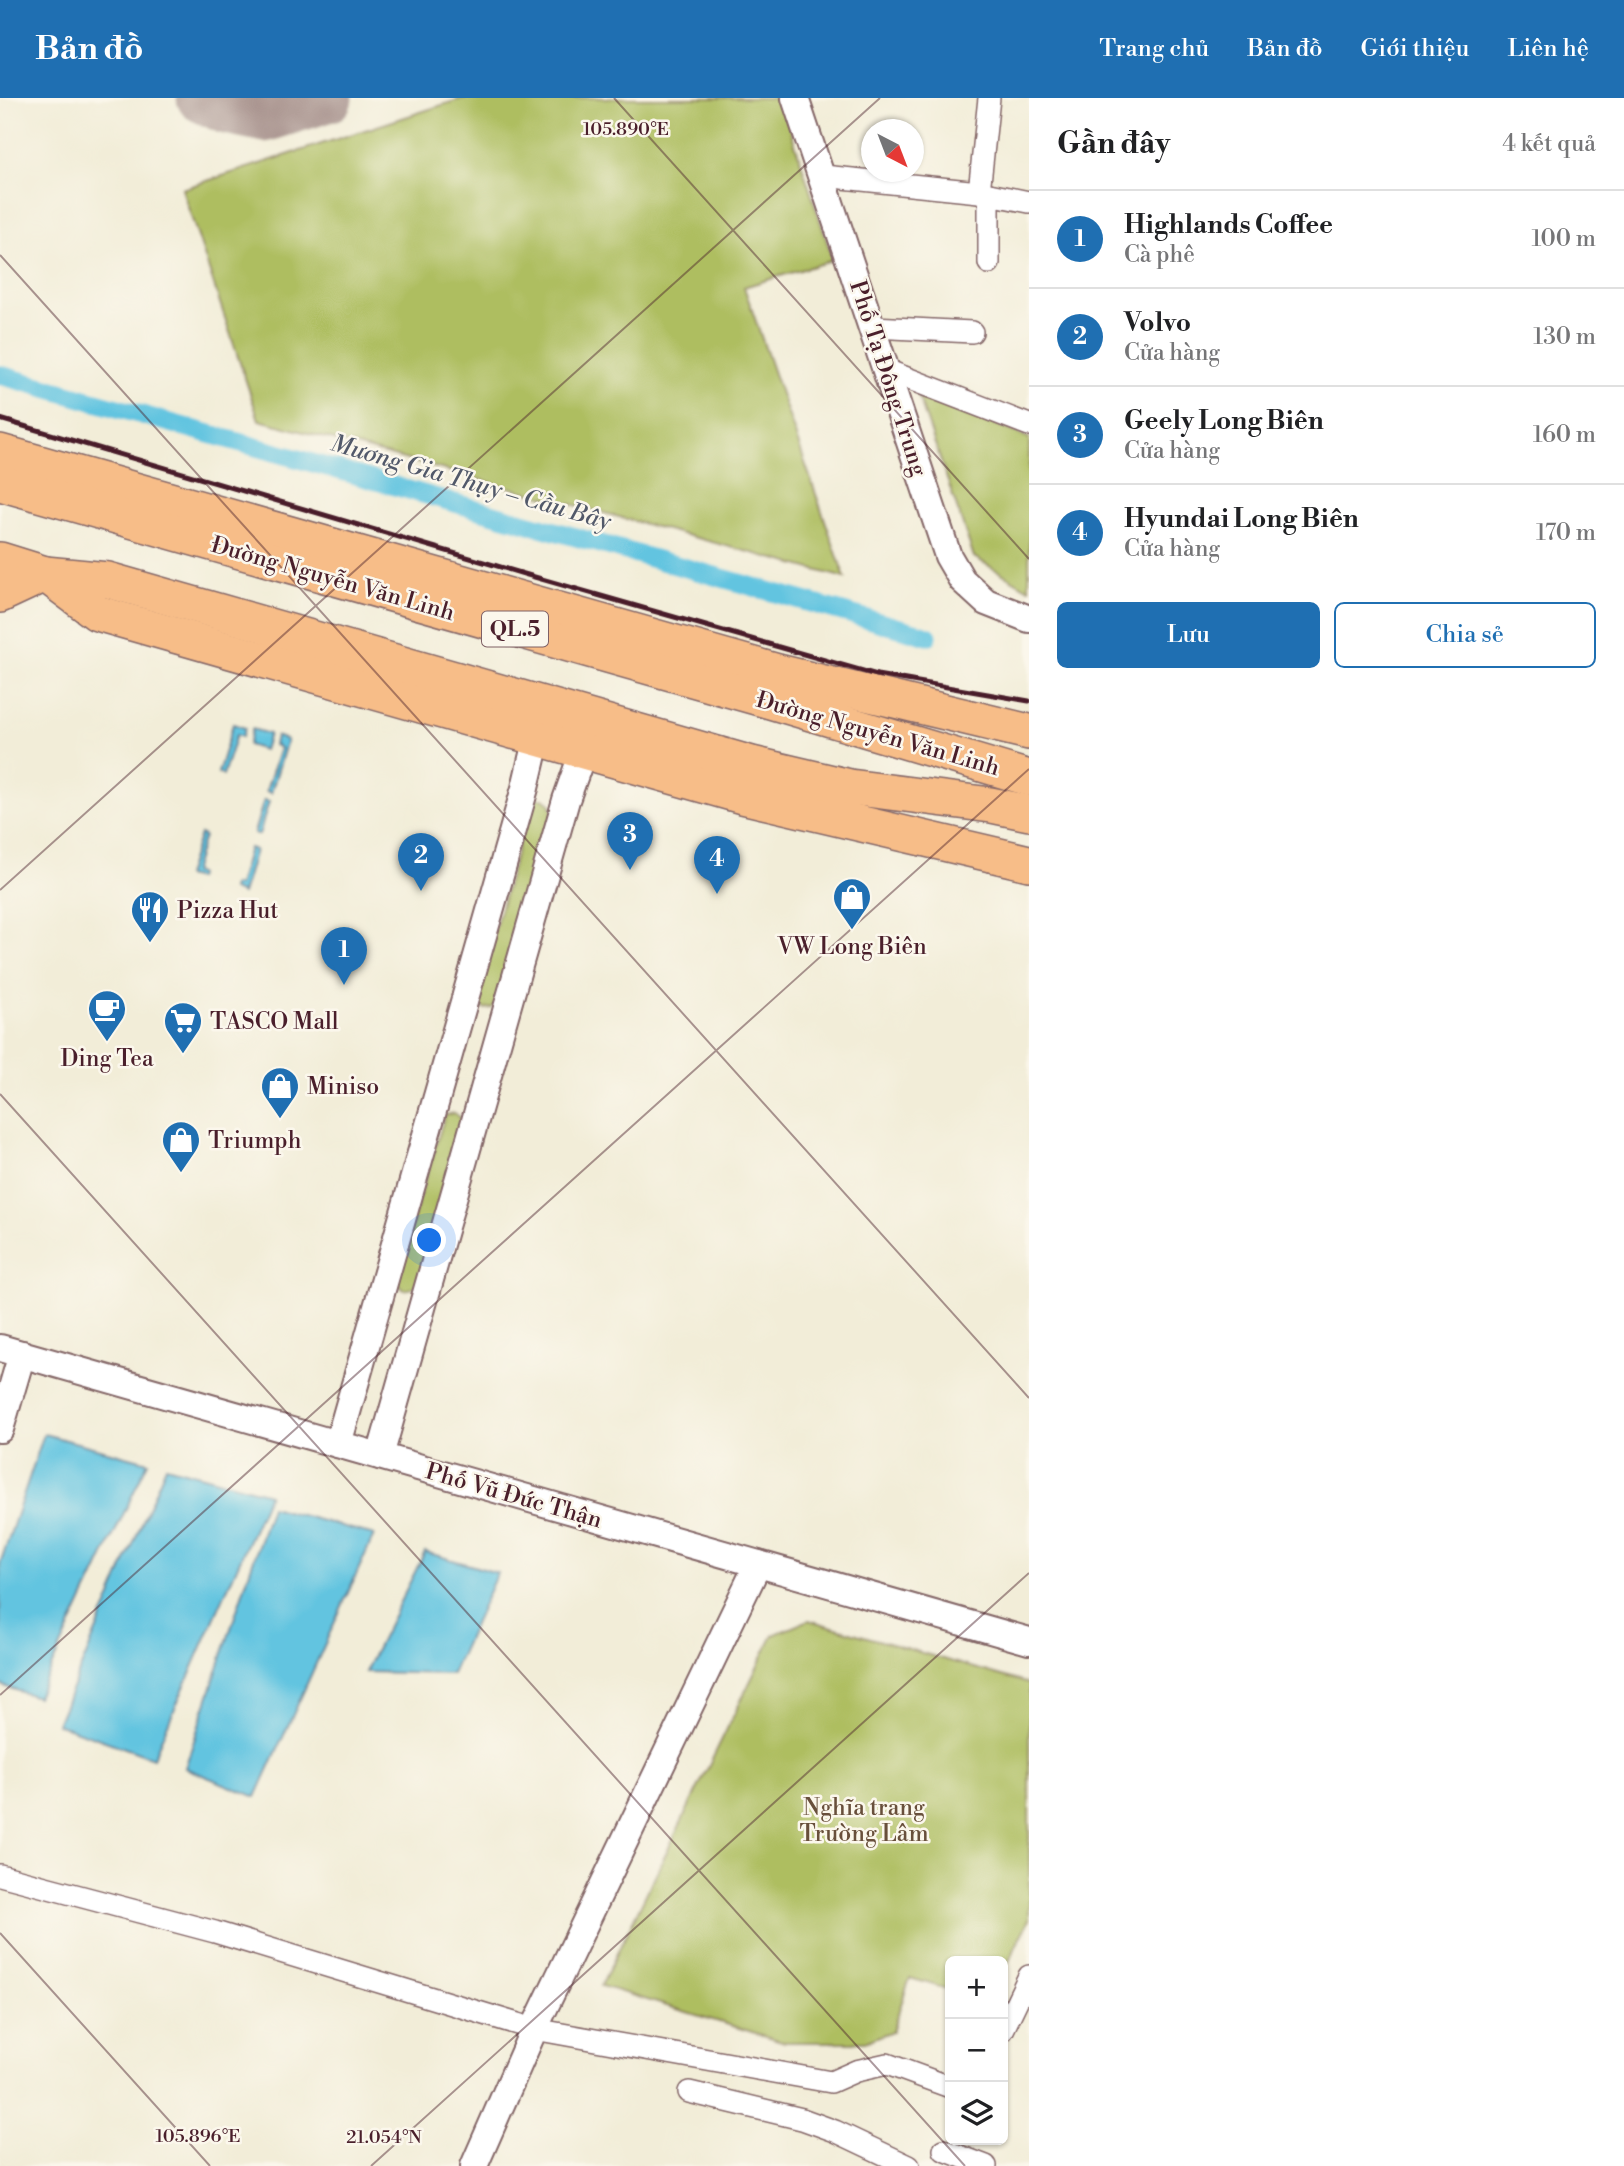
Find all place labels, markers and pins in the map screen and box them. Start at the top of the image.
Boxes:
pin: 3 [607,812,653,870]
pin: 2 [398,833,444,891]
pin: 4 [694,836,740,894]
shop icon: VW Long Biên [831,876,873,931]
restaurant icon: Pizza Hut [129,889,171,944]
place label: Pizza Hut [177,897,278,925]
pin: 1 [321,927,367,985]
place label: VW Long Biên [776,933,927,961]
cafe icon: Ding Tea [86,988,128,1043]
supermarket icon: TASCO Mall [162,1000,204,1055]
place label: TASCO Mall [210,1008,339,1036]
place label: Ding Tea [60,1045,154,1073]
shop icon: Miniso [259,1065,301,1120]
place label: Miniso [307,1073,379,1101]
shop icon: Triumph [160,1119,202,1174]
place label: Triumph [208,1127,302,1155]

